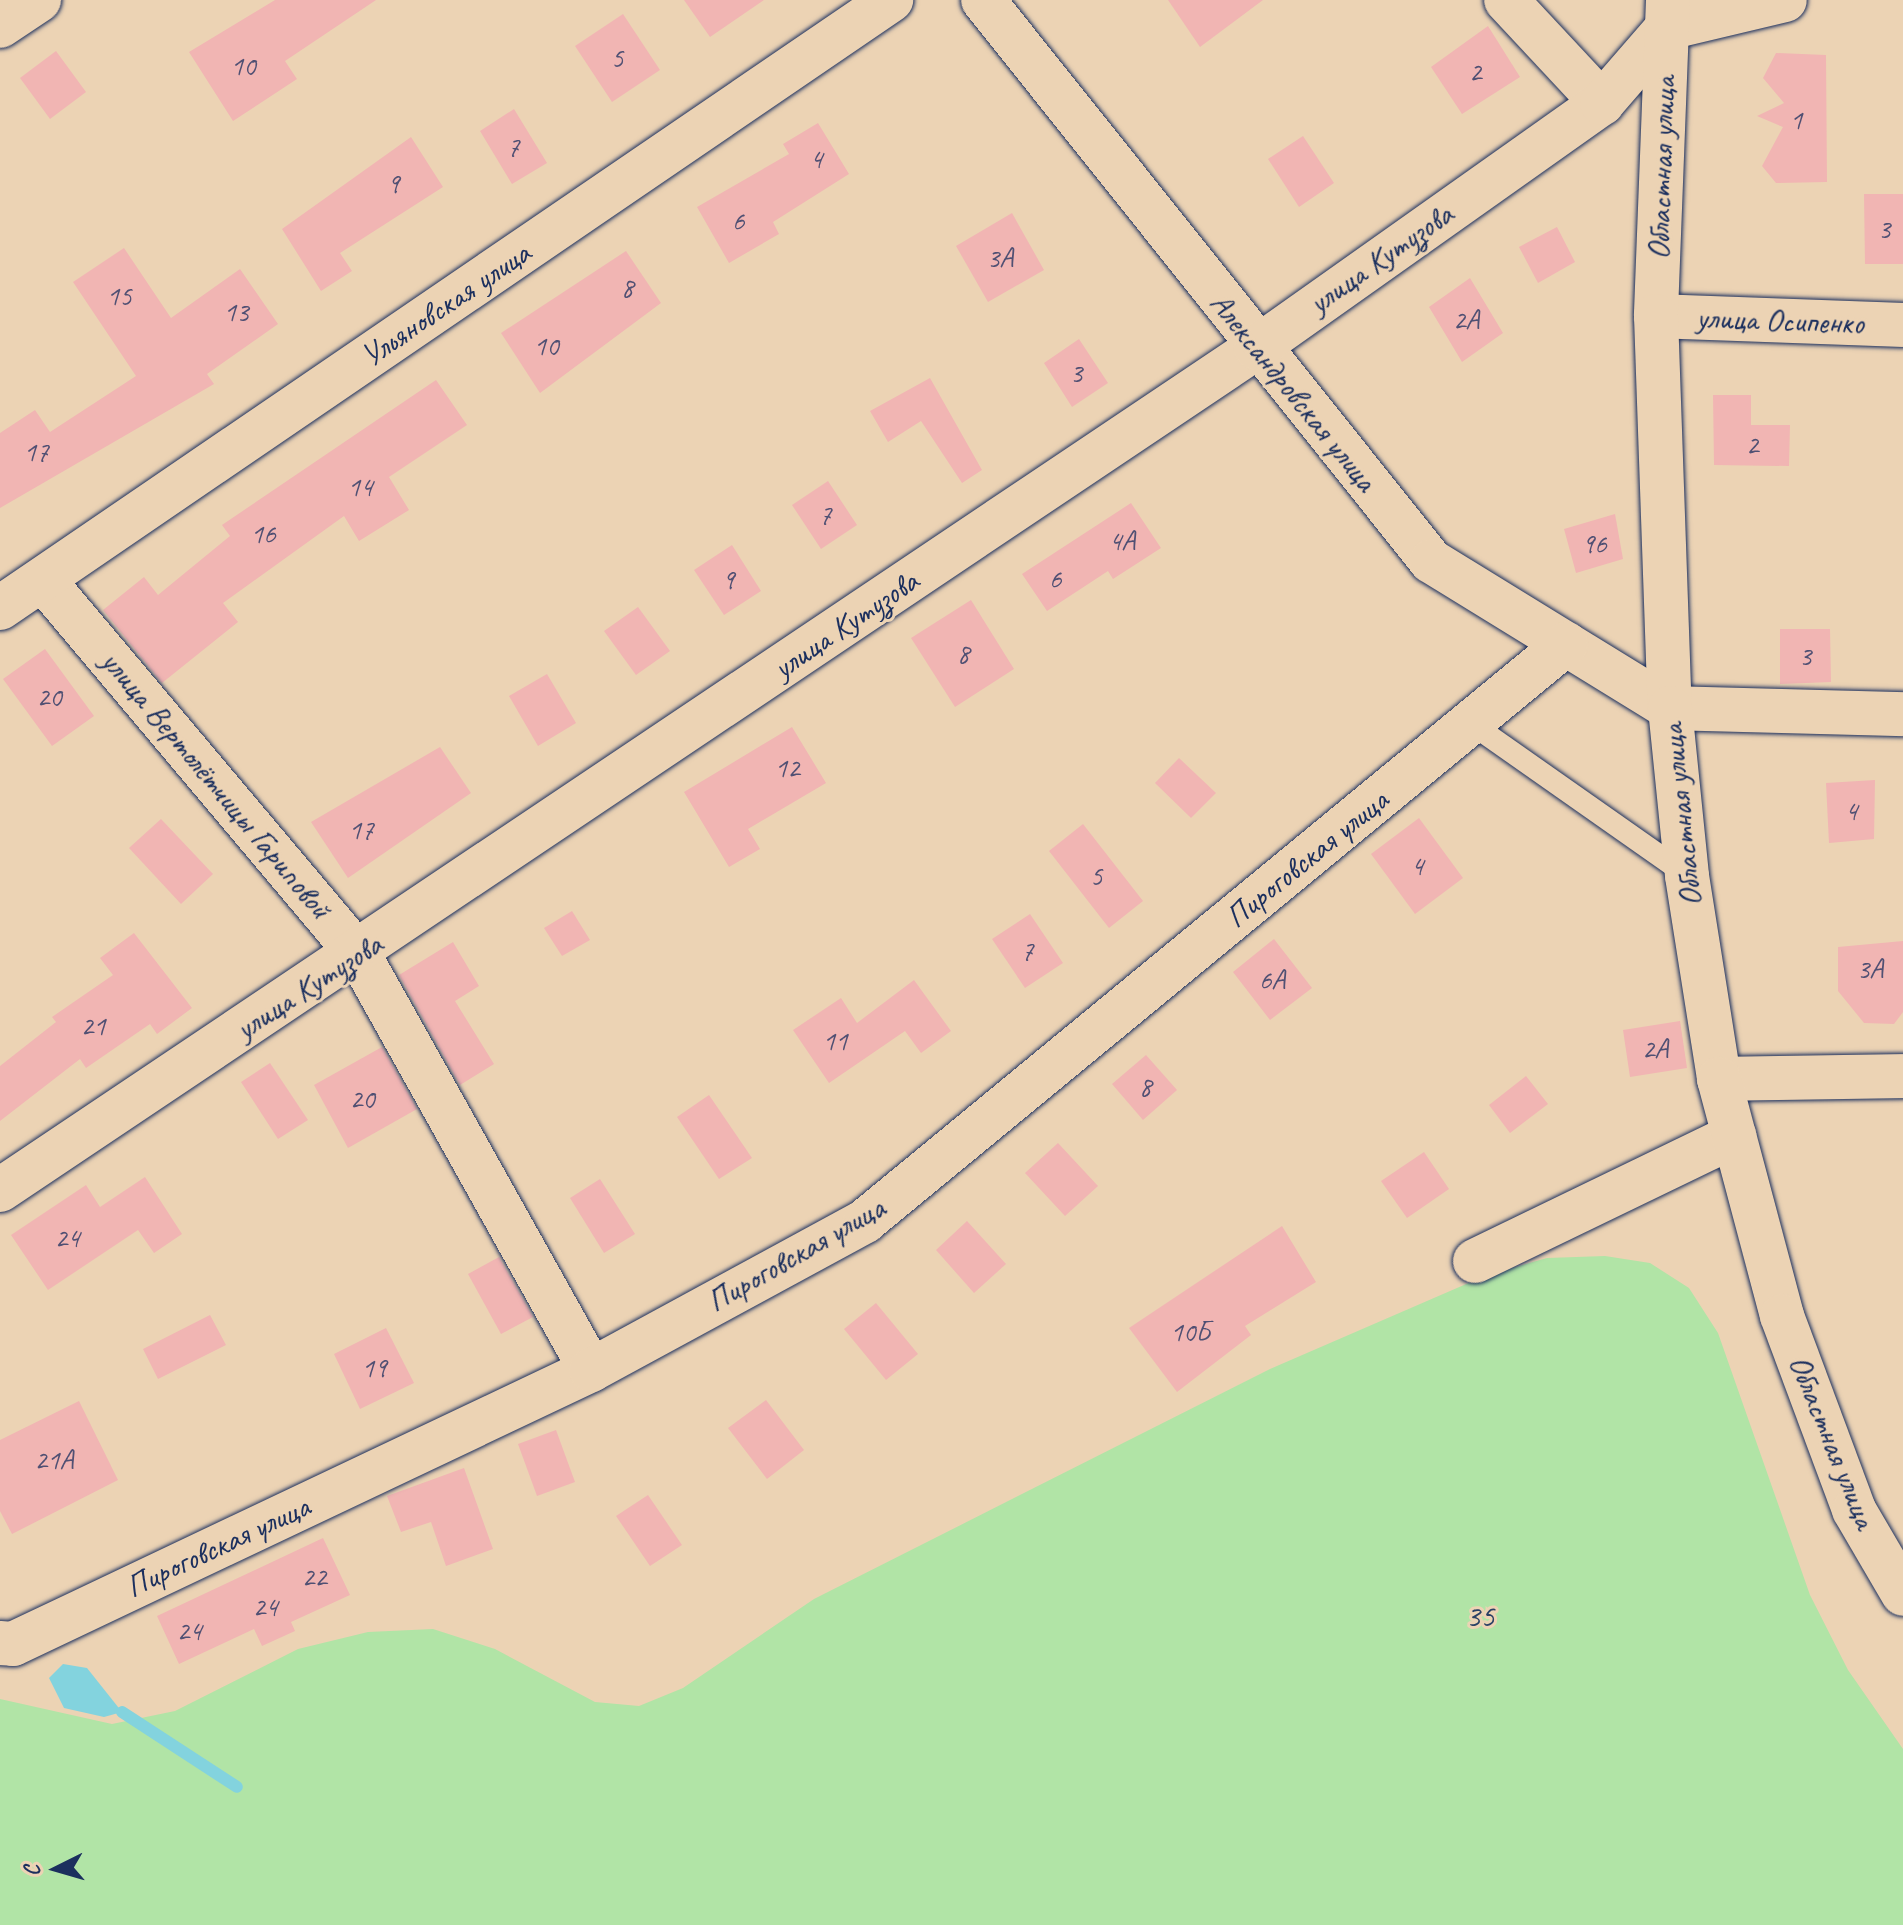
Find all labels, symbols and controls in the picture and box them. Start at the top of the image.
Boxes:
house number: 5 [611,41,623,75]
house number: 10 [230,49,256,83]
house number: 2 [1469,55,1481,89]
street label: Областная улица [1640,76,1684,260]
house number: 1 [1790,103,1802,137]
house number: 7 [507,130,519,164]
house number: 4 [810,142,822,176]
house number: 9 [387,167,399,201]
street label: улица Кутузова [1301,195,1461,323]
house number: 6 [732,204,744,238]
house number: 3 [1878,212,1890,246]
street label: Ульяновская улица [353,234,539,376]
house number: 3А [987,241,1013,275]
house number: 8 [621,271,633,305]
house number: 15 [106,279,132,313]
street label: Александровская улица [1200,284,1386,500]
house number: 13 [223,295,249,329]
street label: улица Осипенко [1695,299,1865,343]
house number: 2А [1453,303,1479,337]
house number: 10 [533,329,559,363]
house number: 3 [1070,356,1082,390]
house number: 2 [1746,428,1758,462]
house number: 17 [23,435,49,469]
house number: 14 [347,470,373,504]
house number: 7 [819,498,831,532]
house number: 16 [250,517,276,551]
house number: 4А [1109,524,1135,558]
house number: 96 [1581,527,1607,561]
street label: улица Кутузова [766,562,926,688]
house number: 6 [1049,562,1061,596]
house number: 9 [722,563,734,597]
house number: 8 [957,637,969,671]
house number: 3 [1799,639,1811,673]
street label: улица Вертолётчицы Гариповой [91,641,341,929]
house number: 20 [36,680,62,714]
street label: Областная улица [1653,722,1711,908]
house number: 12 [774,751,800,785]
street label: Пироговская улица [1217,781,1397,937]
house number: 4 [1845,794,1857,828]
house number: 17 [348,813,374,847]
house number: 4 [1411,849,1423,883]
house number: 5 [1090,859,1102,893]
street label: улица Кутузова [228,925,390,1049]
house number: 7 [1021,934,1033,968]
house number: 3А [1857,952,1883,986]
house number: 6А [1259,963,1285,997]
house number: 21 [80,1009,106,1043]
house number: 11 [822,1024,848,1058]
house number: 2А [1642,1032,1668,1066]
house number: 8 [1139,1070,1151,1104]
house number: 20 [349,1082,375,1116]
street label: Пироговская улица [699,1188,893,1322]
house number: 24 [54,1221,80,1255]
house number: 10Б [1170,1315,1210,1349]
street label: Областная улица [1780,1350,1884,1534]
house number: 19 [361,1351,387,1385]
house number: 21А [34,1443,74,1477]
street label: Пироговская улица [119,1487,317,1607]
house number: 22 [301,1560,327,1594]
house number: 24 [252,1590,278,1624]
park label: 35 [1466,1597,1494,1635]
house number: 24 [176,1614,202,1648]
north arrow [16,1829,96,1909]
text: С [18,1864,47,1878]

